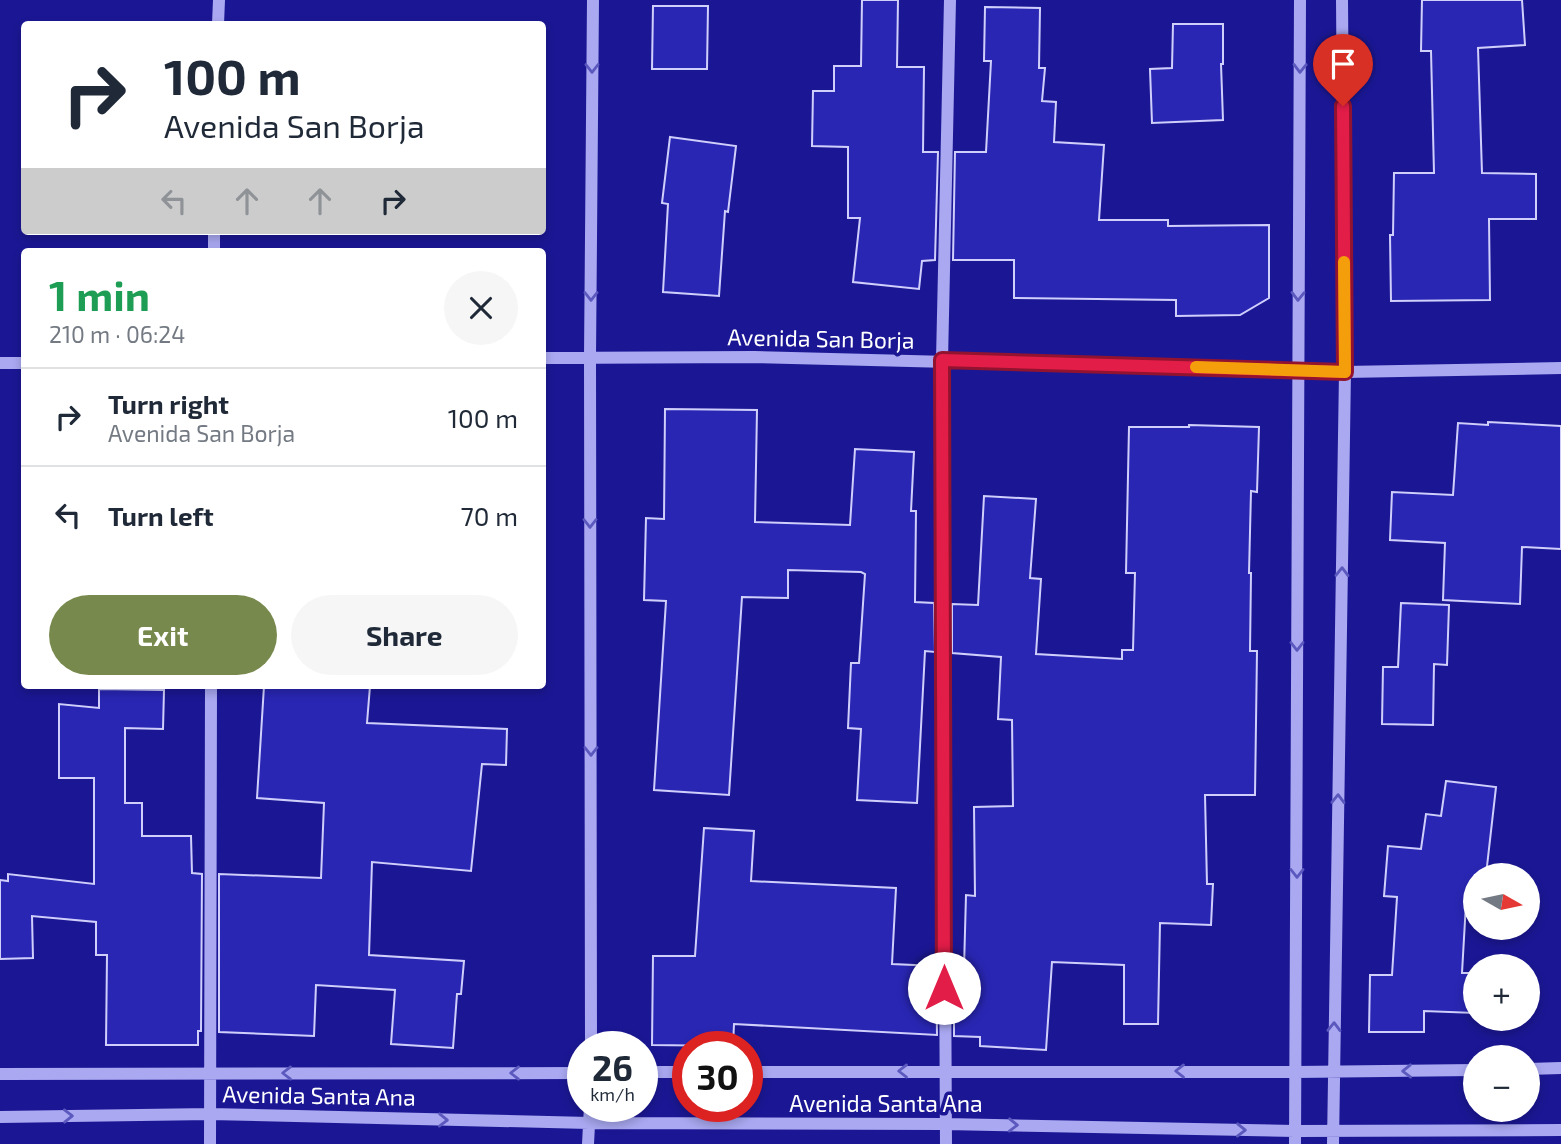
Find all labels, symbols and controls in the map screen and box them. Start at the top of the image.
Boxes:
pin [1313,34,1373,106]
icon: arrive [1324,45,1362,83]
text: 100 m [164,46,301,105]
icon: right [49,49,140,140]
one-way arrow [584,63,600,74]
one-way arrow [1292,63,1308,74]
text: Avenida San Borja [164,106,424,144]
icon: left [155,182,193,220]
icon: ahead [228,182,266,220]
icon: ahead [301,182,339,220]
icon: right [374,182,412,220]
text: 1 min [49,269,150,319]
button: close [444,271,518,345]
one-way arrow [583,291,599,301]
one-way arrow [1290,291,1306,301]
text: 210 m · 06:24 [49,320,185,348]
street label: Avenida San Borja [727,322,915,354]
text: Turn right [108,388,229,419]
icon: right [49,398,87,436]
text: 100 m [448,402,518,433]
text: Avenida San Borja [108,419,295,447]
icon: left [49,496,87,534]
text: Turn left [108,500,214,531]
text: 70 m [460,500,518,531]
one-way arrow [582,518,598,529]
one-way arrow [1334,566,1349,577]
button: Exit [49,595,277,675]
button: Share [291,595,518,675]
one-way arrow [1289,641,1305,651]
one-way arrow [583,746,599,756]
one-way arrow [1330,794,1346,804]
north arrow [1463,863,1540,940]
map controls [1463,863,1540,1122]
one-way arrow [1289,868,1305,879]
position arrow [907,951,981,1025]
button: + [1463,954,1540,1031]
one-way arrow [1326,1021,1342,1032]
speed limit sign: 30 [672,1031,763,1122]
button: − [1463,1045,1540,1122]
text: 26 [592,1046,633,1088]
one-way arrow [897,1063,908,1079]
one-way arrow [1174,1063,1184,1079]
one-way arrow [1401,1063,1412,1078]
one-way arrow [281,1065,292,1081]
one-way arrow [509,1065,519,1081]
street label: Avenida Santa Ana [222,1079,416,1111]
text: km/h [590,1083,635,1105]
street label: Avenida Santa Ana [789,1089,983,1117]
one-way arrow [63,1108,74,1124]
one-way arrow [437,1112,448,1127]
one-way arrow [1008,1117,1019,1133]
one-way arrow [1236,1122,1246,1138]

